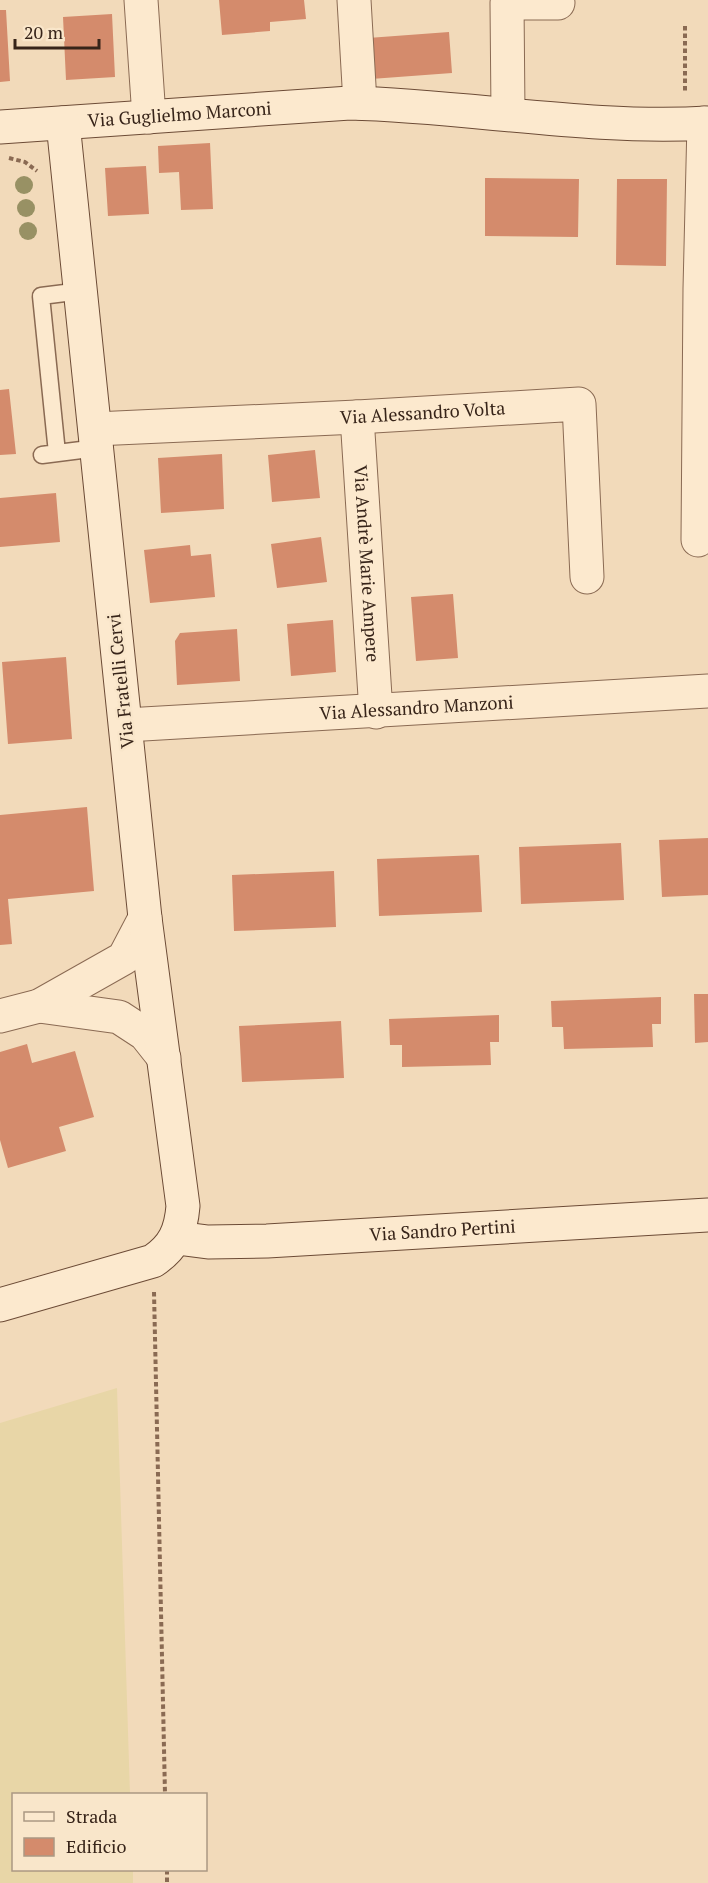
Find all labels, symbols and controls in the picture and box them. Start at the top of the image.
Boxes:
scale bar [15,12,99,50]
text: 20 m [24,20,64,44]
street label: Via Guglielmo Marconi [87,95,272,132]
street label: Via Alessandro Volta [339,395,506,429]
street label: Via Andrè Marie Ampere [349,464,386,663]
street label: Via Fratelli Cervi [101,613,139,750]
street label: Via Alessandro Manzoni [319,689,514,725]
street label: Via Sandro Pertini [369,1213,516,1246]
legend [12,1793,207,1871]
text: Strada [66,1804,117,1828]
text: Edificio [66,1834,126,1858]

